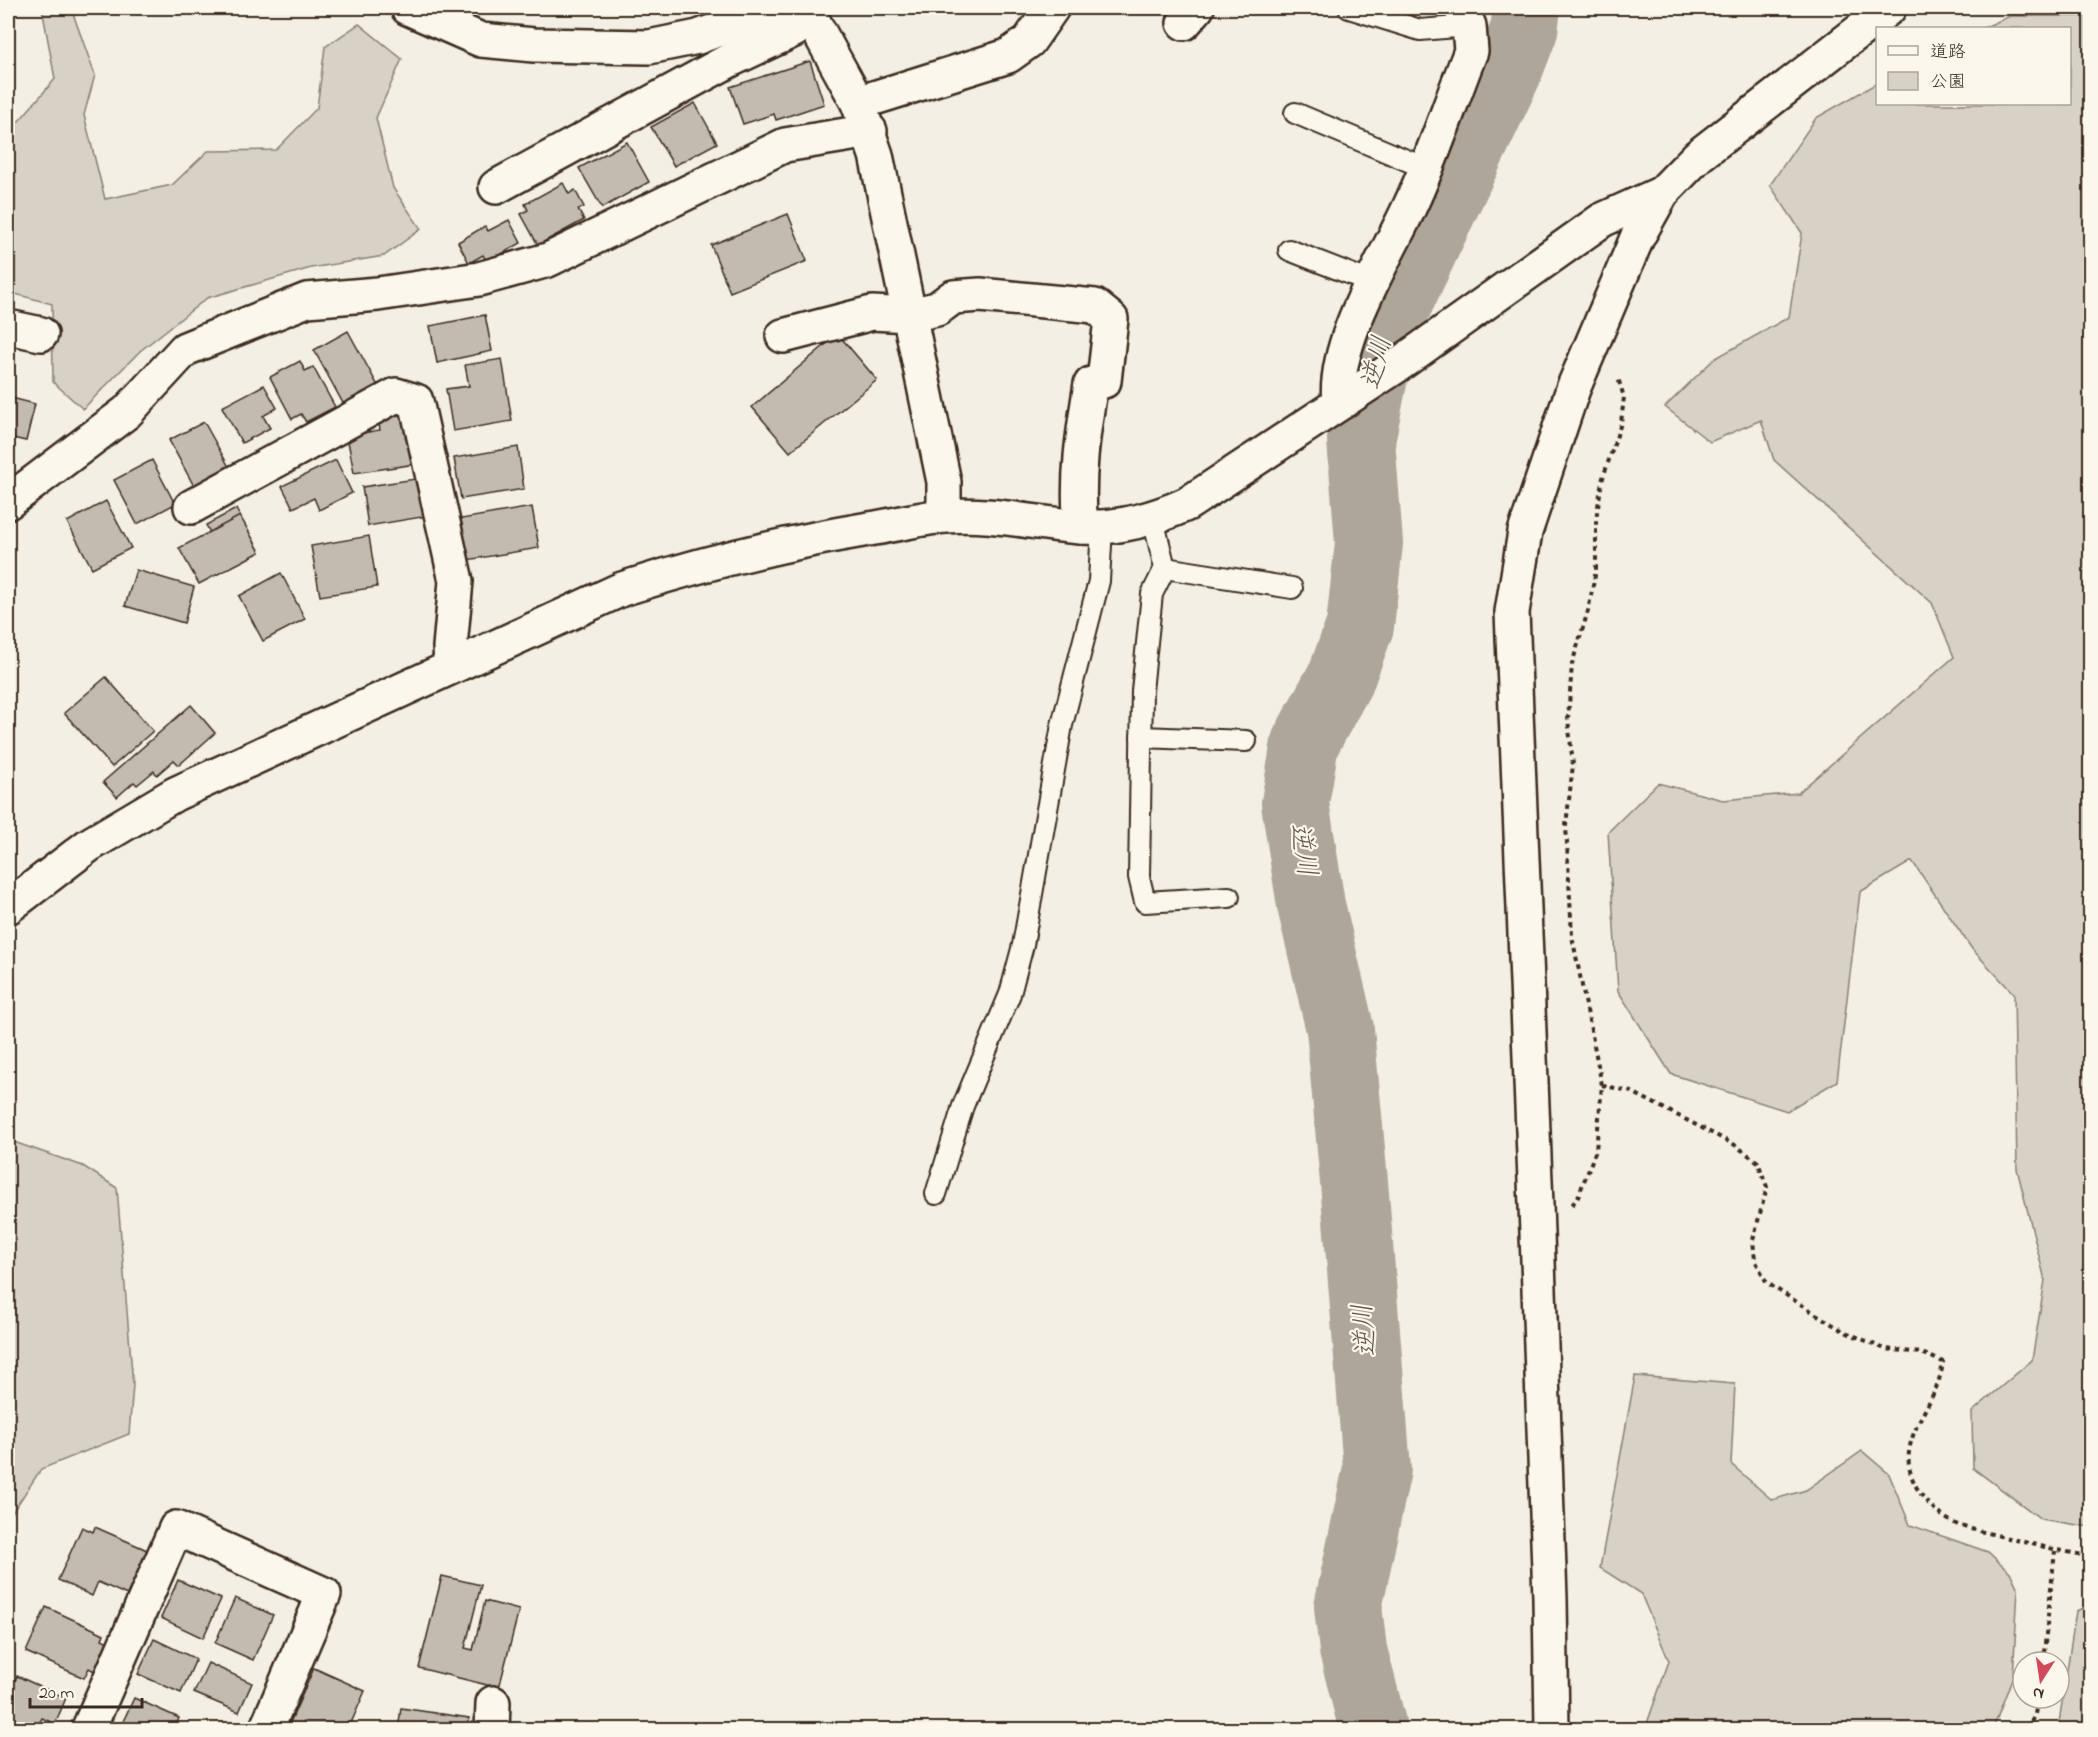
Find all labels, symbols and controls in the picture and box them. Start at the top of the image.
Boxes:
legend [1876,27,2071,105]
text: 道路 [1930,40,1966,66]
text: 公園 [1930,70,1966,96]
water label: 逆川 [1353,332,1403,394]
water label: 逆川 [1279,820,1325,880]
water label: 逆川 [1344,1301,1388,1359]
north arrow [2011,1650,2071,1710]
scale bar [30,1671,142,1709]
text: N [2030,1680,2046,1706]
text: 20 m [39,1681,74,1707]

